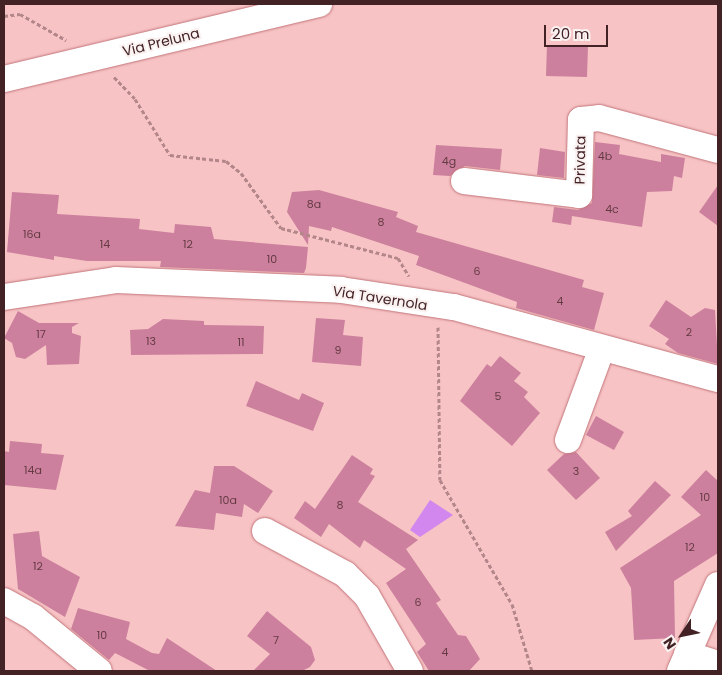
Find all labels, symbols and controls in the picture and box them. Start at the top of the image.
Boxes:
scale bar [547,15,611,47]
text: 20 m [552,23,590,44]
street label: Via Preluna [121,24,201,60]
street label: Privata [571,136,589,184]
house number: 4b [598,149,612,163]
house number: 4g [442,154,456,168]
house number: 8a [307,197,321,211]
house number: 4c [605,202,619,216]
house number: 8 [378,215,384,229]
house number: 16a [23,227,41,241]
house number: 14 [100,237,110,251]
house number: 12 [183,237,193,251]
house number: 10 [267,252,277,266]
house number: 6 [474,264,480,278]
street label: Via Tavernola [331,282,429,314]
house number: 4 [557,294,563,308]
house number: 2 [686,325,692,339]
house number: 17 [36,327,46,341]
house number: 13 [146,334,156,348]
house number: 11 [237,335,245,349]
house number: 9 [335,343,341,357]
house number: 5 [495,389,501,403]
house number: 14a [24,463,42,477]
house number: 3 [573,464,579,478]
house number: 10 [700,490,710,504]
house number: 10a [219,493,237,507]
house number: 8 [337,498,343,512]
house number: 12 [685,540,695,554]
house number: 12 [33,559,43,573]
house number: 6 [415,595,421,609]
north arrow [657,610,707,660]
house number: 10 [97,628,107,642]
house number: 7 [273,633,279,647]
text: N [658,633,681,653]
house number: 4 [442,645,448,659]

